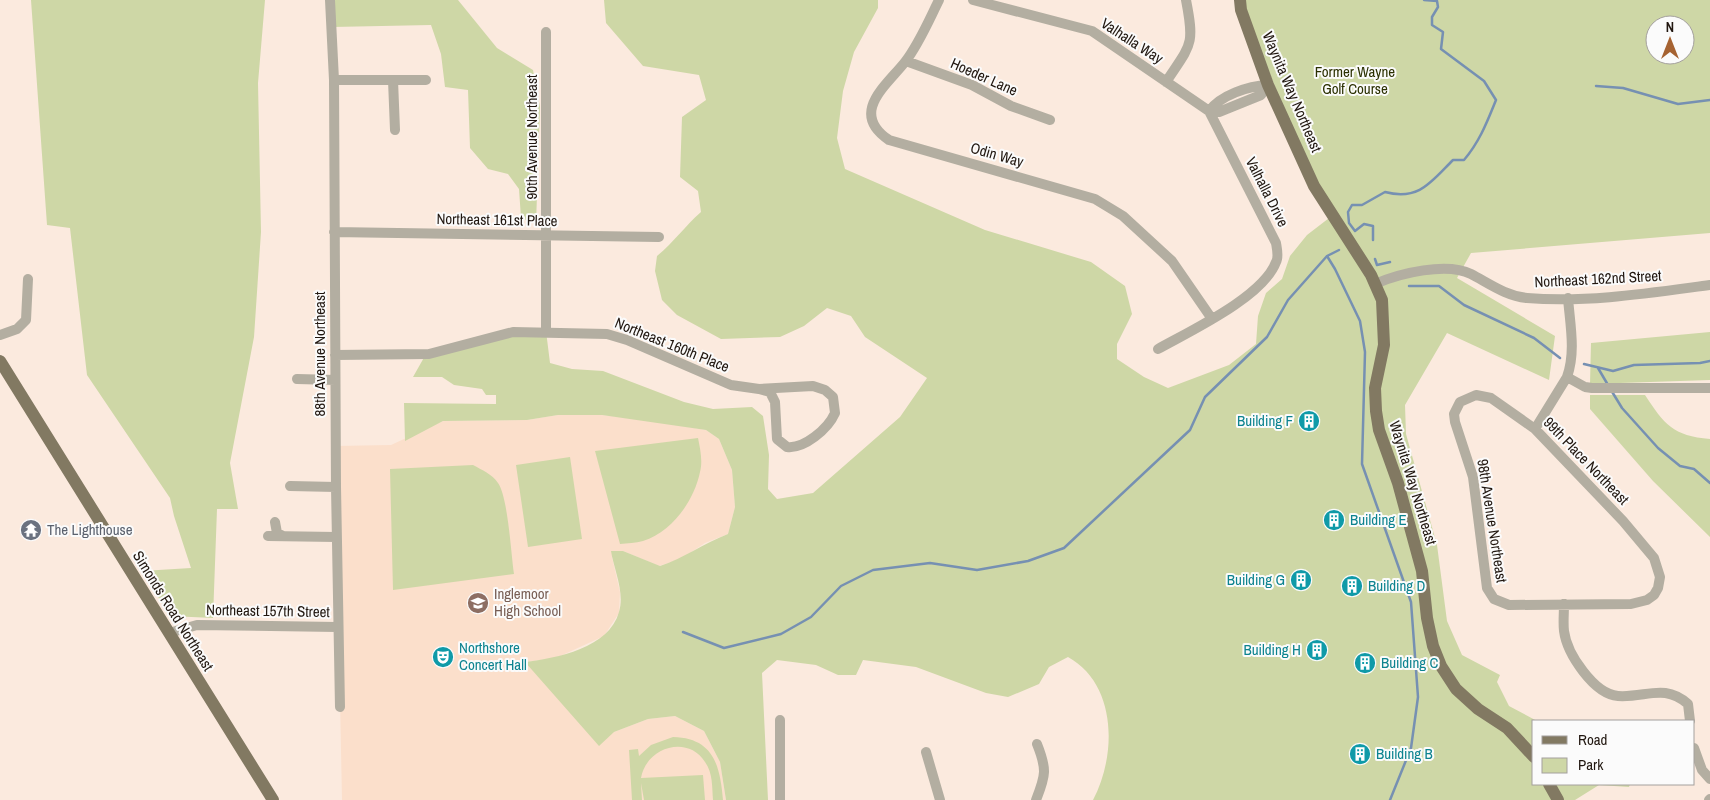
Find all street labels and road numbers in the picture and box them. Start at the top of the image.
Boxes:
street label: Valhalla Way [1097,13,1168,69]
street label: Waynita Way Northeast [1258,28,1328,156]
street label: Hoeder Lane [947,52,1021,101]
street label: 90th Avenue Northeast [521,74,542,199]
street label: Odin Way [968,137,1027,172]
street label: Valhalla Drive [1241,153,1294,230]
street label: Northeast 161st Place [436,208,558,231]
street label: Northeast 162nd Street [1534,265,1663,292]
street label: 88th Avenue Northeast [309,291,330,416]
street label: Northeast 160th Place [612,312,733,377]
street label: 99th Place Northeast [1539,412,1634,510]
street label: Waynita Way Northeast [1385,418,1443,548]
street label: 98th Avenue Northeast [1472,458,1513,585]
street label: Simonds Road Northeast [128,547,219,675]
street label: Northeast 157th Street [206,599,331,622]

